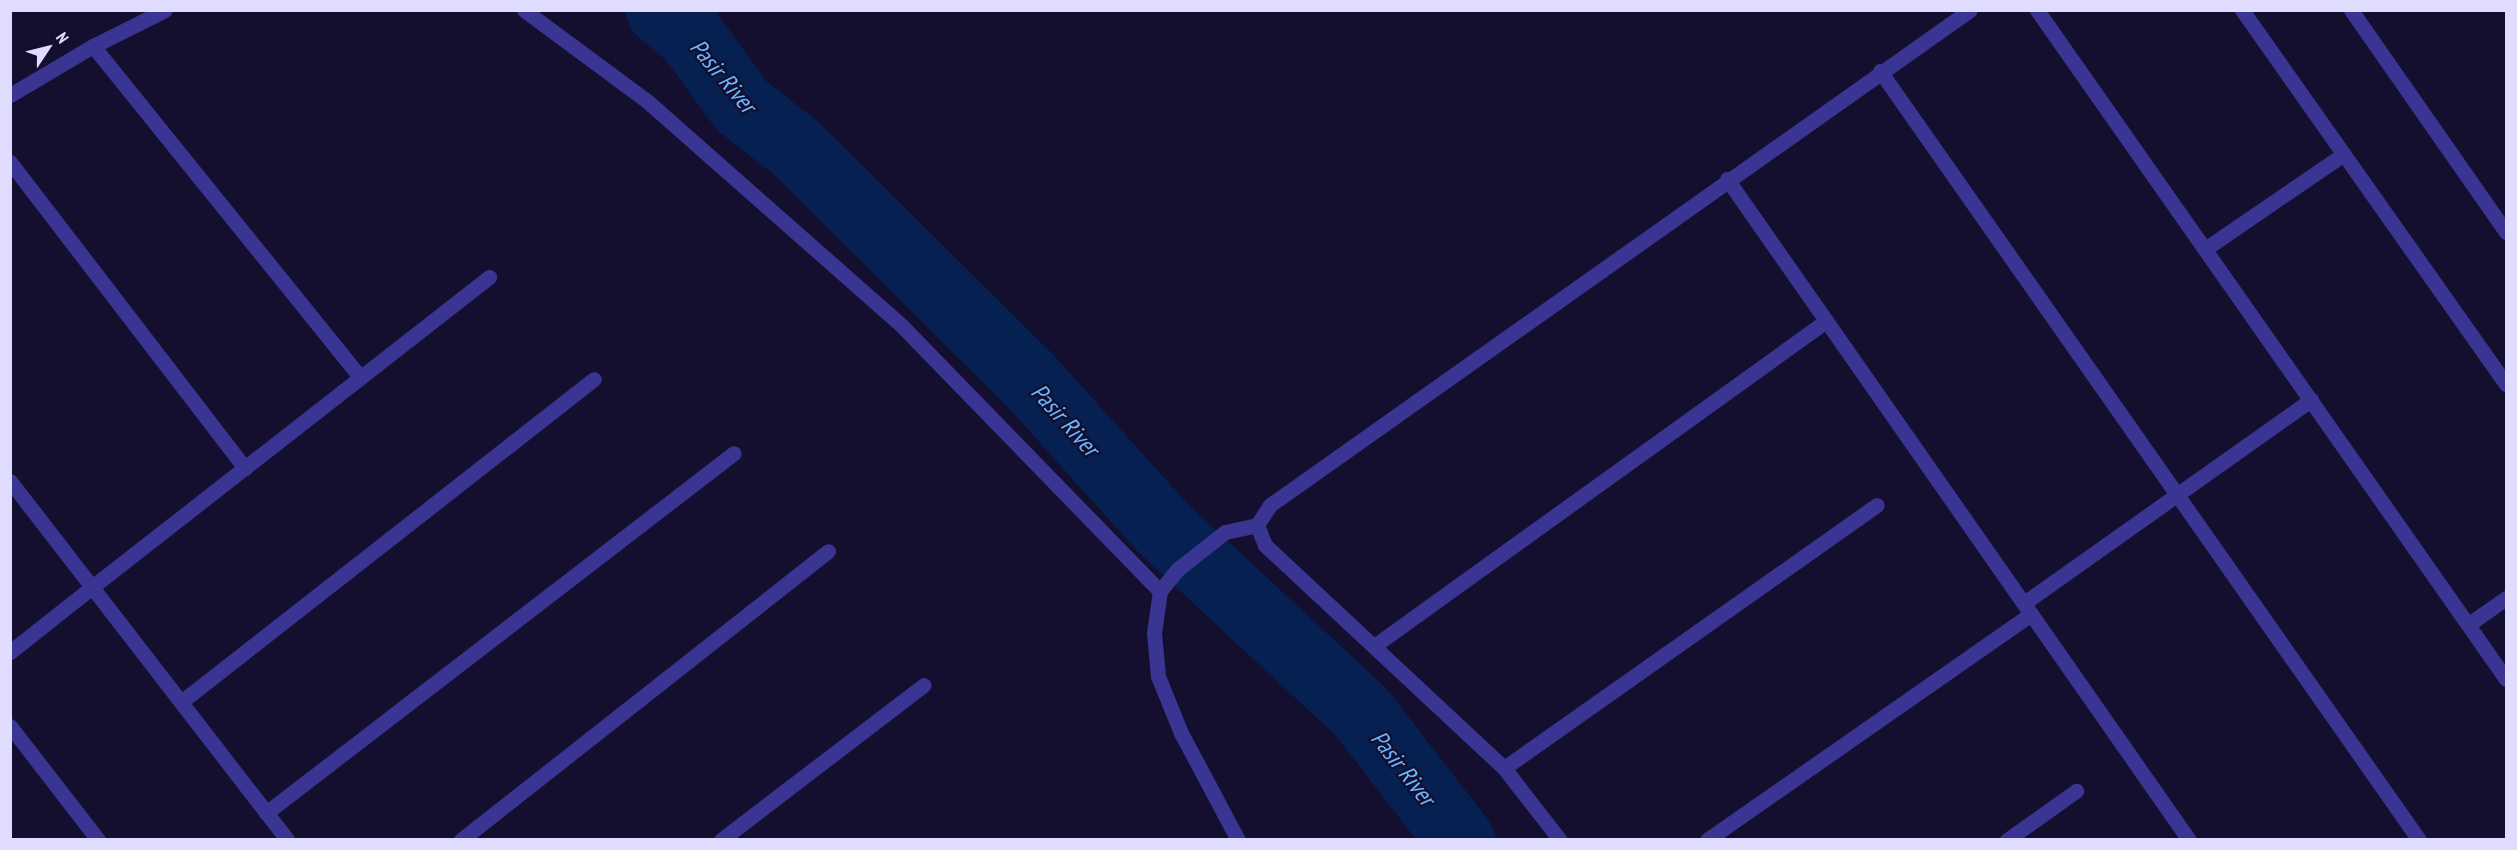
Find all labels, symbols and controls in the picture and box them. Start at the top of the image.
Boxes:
north arrow [18,18,78,78]
text: N [52,28,73,47]
water label: Pasir River [684,33,762,119]
water label: Pasir River [1025,378,1105,462]
water label: Pasir River [1365,725,1441,811]

